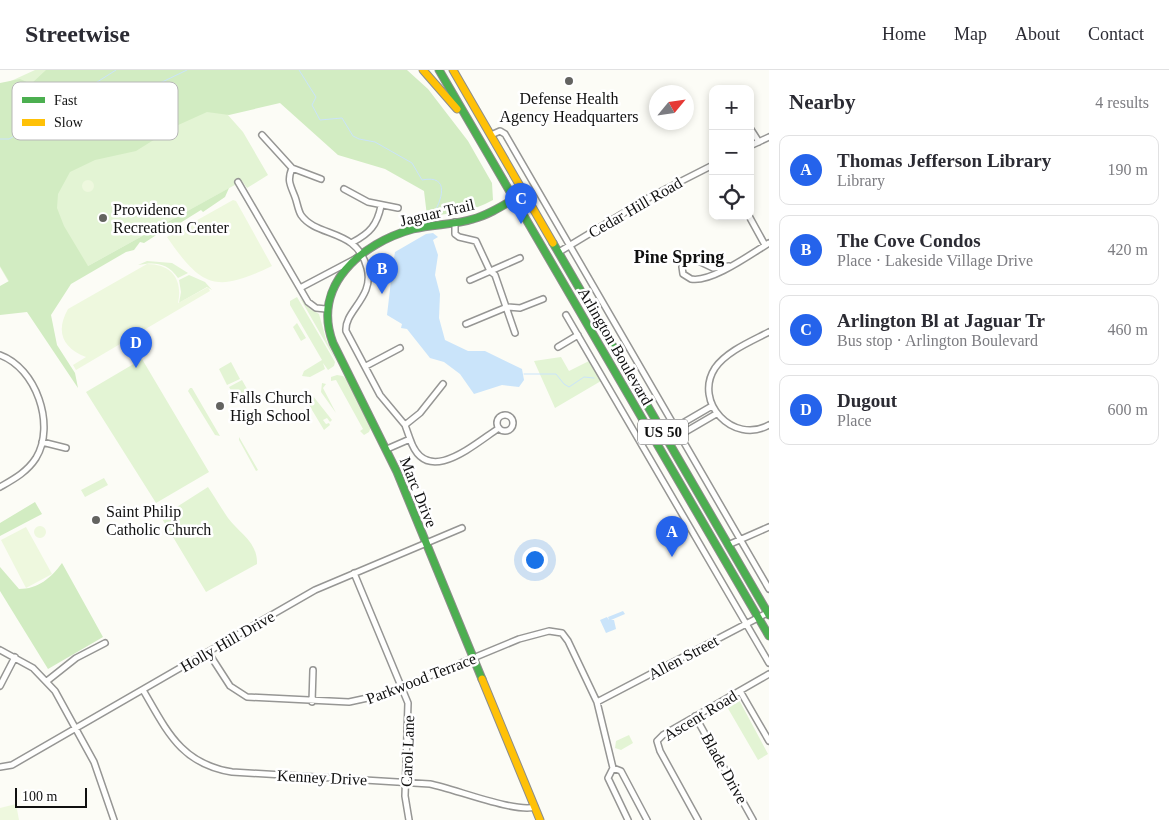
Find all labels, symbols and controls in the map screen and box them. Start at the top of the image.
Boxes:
text: Streetwise [25,21,130,47]
text: Home [882,24,926,44]
text: Map [954,24,987,44]
text: About [1015,24,1060,44]
text: Contact [1088,24,1144,44]
marker: Defense Health Agency Headquarters [563,75,575,87]
legend [12,82,178,140]
north arrow [649,85,694,130]
map controls [709,85,754,220]
button: + [709,85,754,130]
place label: Defense Health Agency Headquarters [499,90,639,126]
text: Nearby [789,90,856,114]
text: Fast [54,93,77,108]
text: 4 results [1095,94,1149,111]
text: Slow [54,115,84,130]
button: − [709,130,754,175]
text: Thomas Jefferson Library [837,150,1051,171]
text: A [800,161,812,178]
text: 190 m [1108,161,1148,178]
text: Library [837,172,885,189]
street label: Cedar Hill Road [586,174,685,241]
button: locate [709,175,754,220]
pin: C [505,183,537,224]
street label: Jaguar Trail [398,196,477,230]
place label: Providence Recreation Center [113,201,230,236]
marker: Providence Recreation Center [97,212,109,224]
text: The Cove Condos [837,230,981,251]
text: B [801,241,811,258]
text: 420 m [1108,241,1148,258]
district label: Pine Spring [634,247,724,267]
text: Place · Lakeside Village Drive [837,252,1033,269]
pin: B [366,253,398,294]
street label: Arlington Boulevard [574,284,656,409]
text: Arlington Bl at Jaguar Tr [837,310,1045,331]
text: C [800,321,812,338]
text: 460 m [1108,321,1148,338]
pin: D [120,327,152,368]
text: Bus stop · Arlington Boulevard [837,332,1038,349]
place label: Falls Church High School [230,389,312,425]
text: Dugout [837,390,897,411]
marker: Falls Church High School [214,400,226,412]
text: D [800,401,812,418]
text: 600 m [1108,401,1148,418]
text: Place [837,412,872,429]
road number: US 50 [638,420,688,444]
street label: Marc Drive [397,455,440,530]
place label: Saint Philip Catholic Church [106,503,211,538]
marker: Saint Philip Catholic Church [90,514,102,526]
pin: A [656,516,688,557]
your location [522,547,548,573]
street label: Holly Hill Drive [177,608,278,676]
street label: Allen Street [645,632,722,683]
street label: Parkwood Terrace [364,650,479,707]
street label: Ascent Road [661,687,740,744]
street label: Carol Lane [398,715,417,787]
street label: Blade Drive [698,730,751,806]
street label: Kenney Drive [276,767,367,789]
scale bar [15,785,88,808]
text: 100 m [22,789,57,804]

